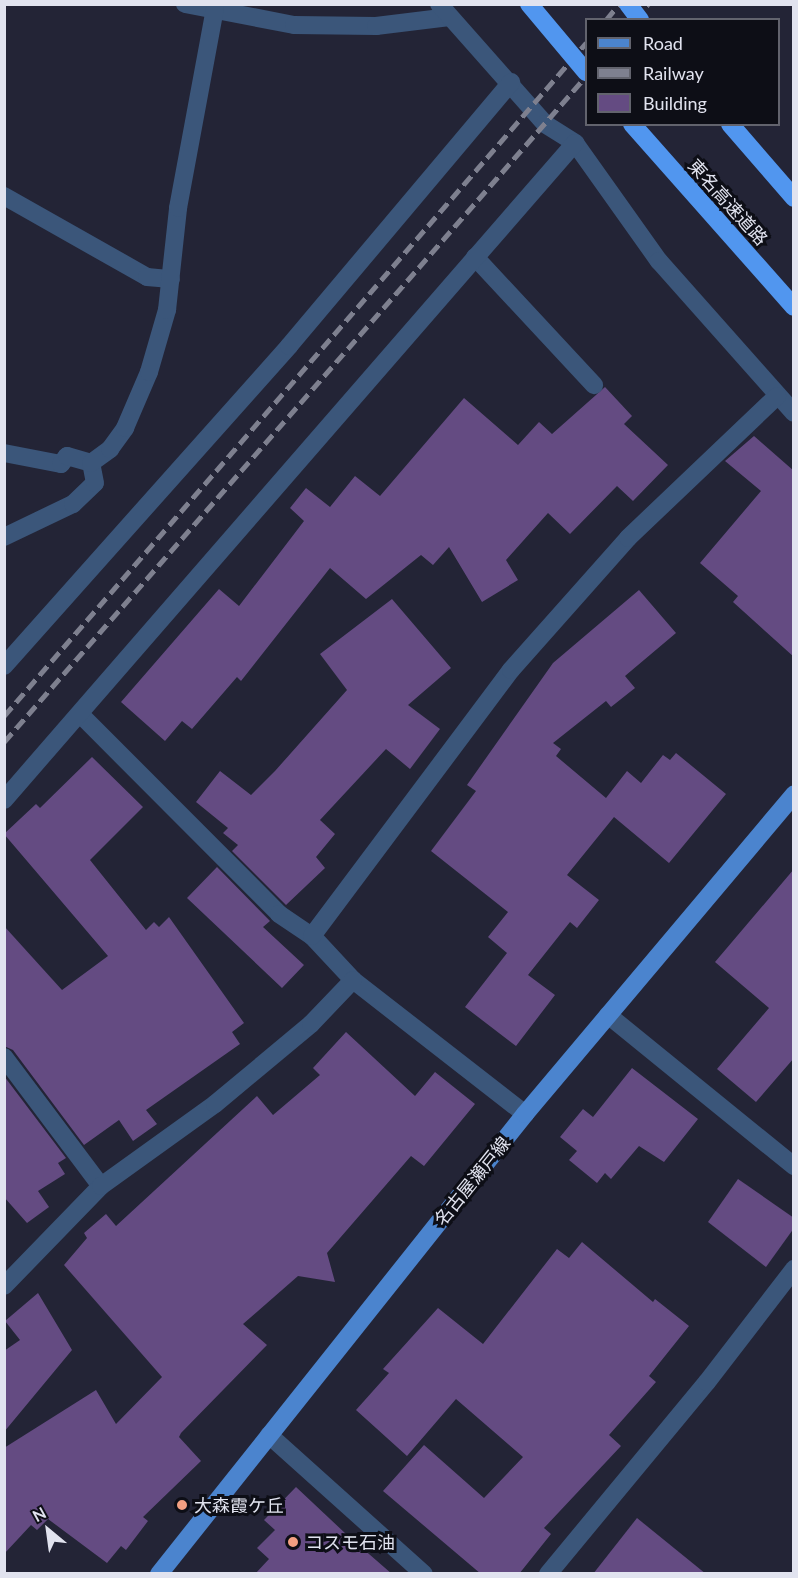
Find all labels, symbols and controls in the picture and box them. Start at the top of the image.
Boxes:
legend [585,18,780,126]
text: Road [643,32,683,54]
text: Railway [643,62,704,84]
text: Building [643,92,707,114]
street label: 東名高速道路 [684,155,772,249]
street label: 名古屋瀬戸線 [430,1132,514,1230]
place label: 大森霞ケ丘 [194,1494,284,1516]
marker: 大森霞ケ丘 [175,1498,189,1512]
north arrow [18,1500,78,1560]
text: N [29,1503,49,1525]
place label: コスモ石油 [305,1531,395,1553]
marker: コスモ石油 [286,1535,300,1549]

